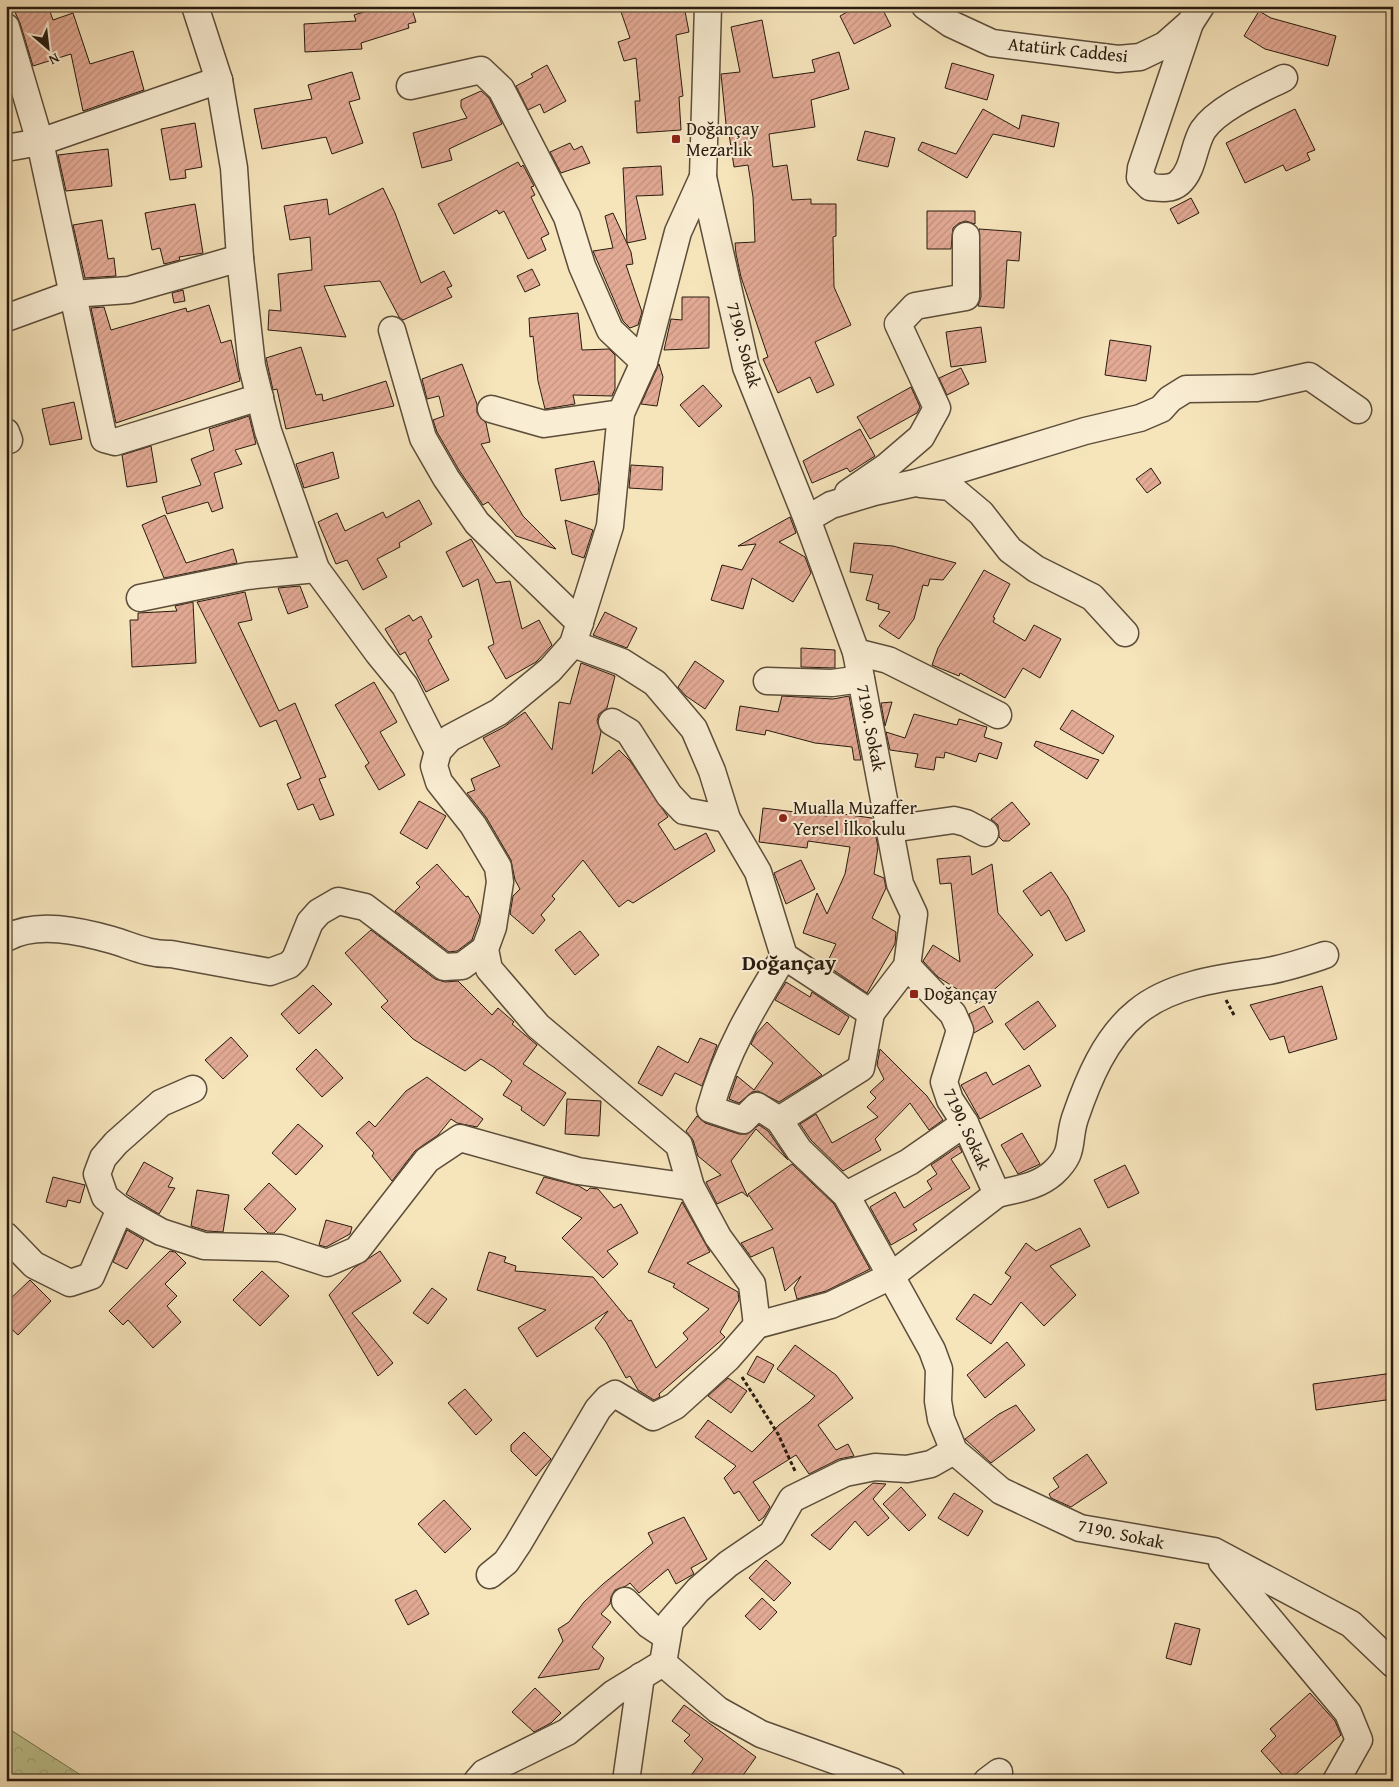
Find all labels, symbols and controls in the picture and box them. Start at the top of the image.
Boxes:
north arrow [22,22,72,72]
street label: Atatürk Caddesi [1007,30,1129,69]
text: N [45,48,63,71]
place label: Doğançay Mezarlık [686,115,759,163]
marker: Doğançay Mezarlık [670,133,682,145]
street label: 7190. Sokak [720,299,769,392]
street label: 7190. Sokak [850,682,893,774]
place label: Mualla Muzaffer Yersel İlkokulu [793,794,917,842]
marker: Mualla Muzaffer Yersel İlkokulu [777,812,789,824]
district label: Doğançay [742,946,837,978]
place label: Doğançay [924,980,997,1007]
marker: Doğançay [908,988,920,1000]
street label: 7190. Sokak [937,1083,999,1175]
street label: 7190. Sokak [1075,1511,1168,1556]

